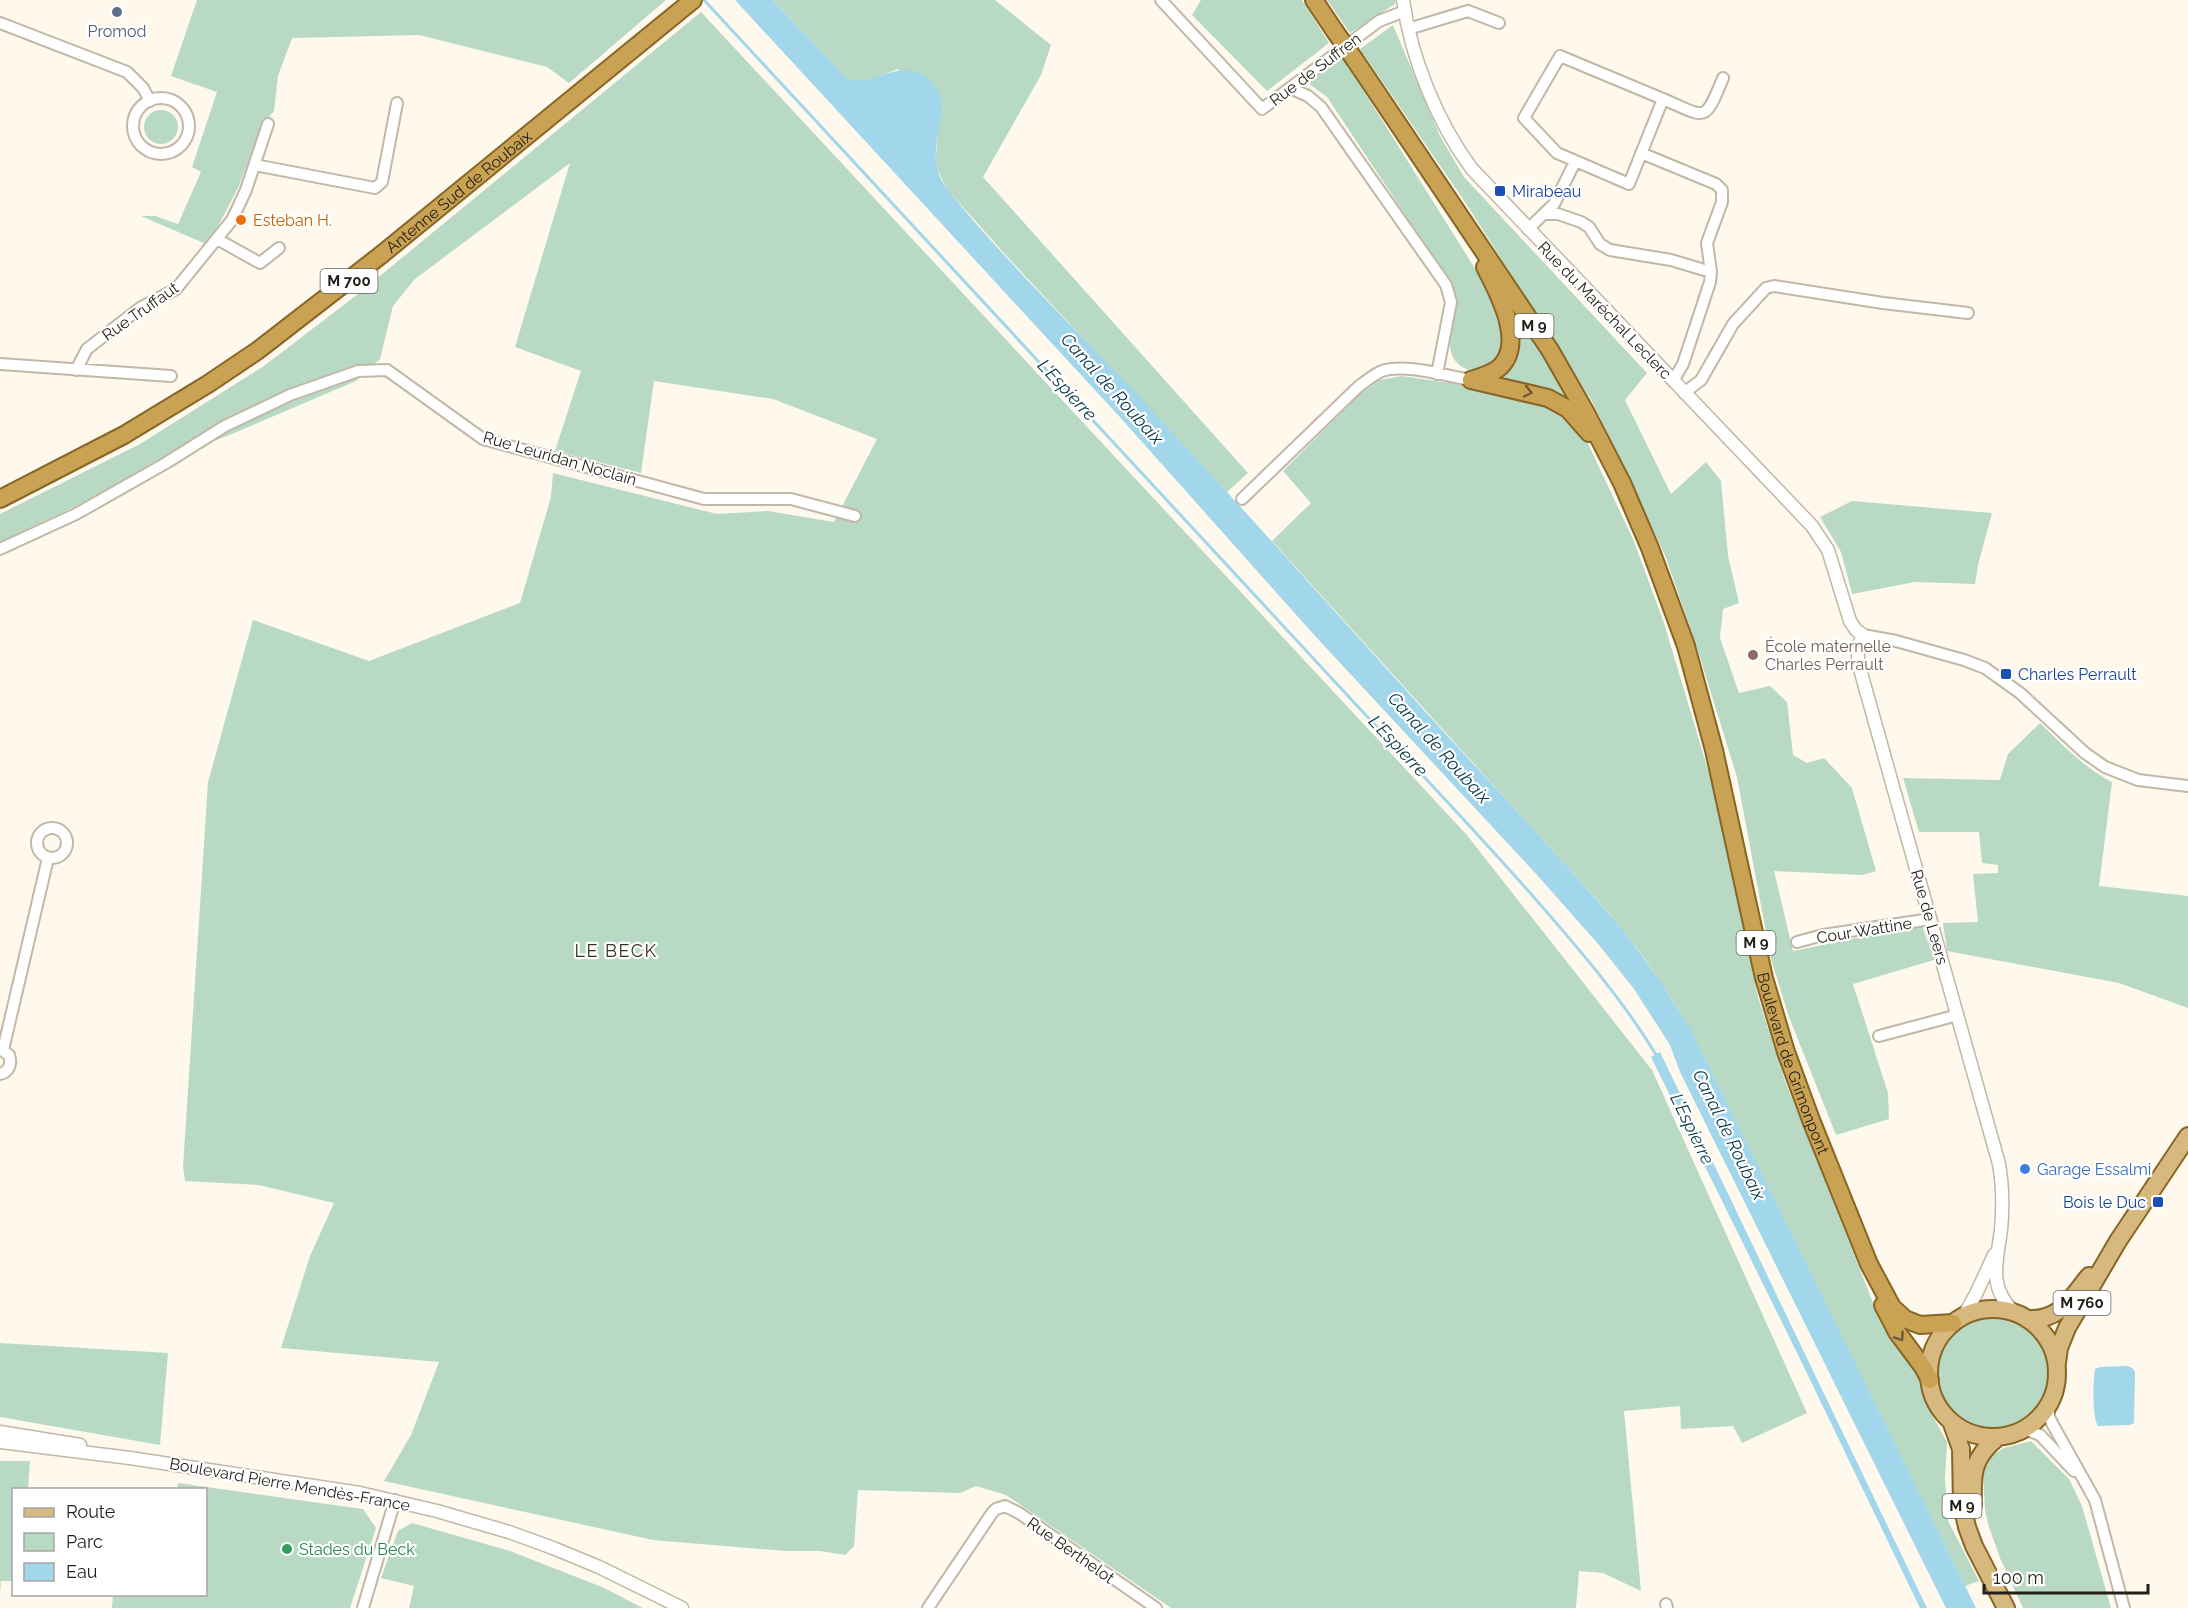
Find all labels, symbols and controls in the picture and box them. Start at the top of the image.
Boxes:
marker: Promod [110,5,124,19]
place label: Promod [87,22,147,41]
street label: Rue de Suffren [1266,29,1365,110]
street label: Antenne Sud de Roubaix [382,127,536,257]
place label: Mirabeau [1512,182,1581,201]
marker: Mirabeau [1493,184,1507,198]
place label: Esteban H. [253,211,332,230]
marker: Esteban H. [234,213,248,227]
street label: Rue du Maréchal Leclerc [1534,237,1676,383]
road number: M 700 [320,269,378,293]
street label: Rue Truffaut [98,278,183,345]
road number: M 9 [1514,314,1553,338]
water label: Canal de Roubaix [1057,329,1169,450]
water label: L'Espierre [1034,355,1101,425]
one-way arrow [1523,385,1533,398]
street label: Rue Leuridan Noclain [481,427,639,490]
place label: École maternelle Charles Perrault [1765,636,1891,674]
marker: École maternelle Charles Perrault [1746,648,1760,662]
place label: Charles Perrault [2018,665,2137,684]
marker: Charles Perrault [1999,667,2013,681]
water label: Canal de Roubaix [1384,688,1496,809]
water label: L'Espierre [1365,711,1432,781]
street label: Rue de Leers [1907,867,1952,967]
street label: Cour Wattine [1815,914,1913,947]
road number: M 9 [1736,931,1776,955]
district label: LE BECK [574,940,658,961]
street label: Boulevard de Grimonpont [1753,970,1833,1158]
water label: Canal de Roubaix [1689,1066,1771,1205]
water label: L'Espierre [1666,1090,1719,1168]
place label: Garage Essalmi [2037,1160,2151,1179]
marker: Garage Essalmi [2018,1162,2032,1176]
place label: Bois le Duc [2063,1193,2146,1212]
marker: Bois le Duc [2151,1195,2165,1209]
road number: M 760 [2054,1291,2110,1315]
one-way arrow [1893,1330,1904,1341]
street label: Boulevard Pierre Mendès-France [168,1454,412,1515]
legend [12,1488,207,1596]
road number: M 9 [1942,1494,1982,1518]
text: Route [66,1501,116,1522]
street label: Rue Berthelot [1023,1513,1119,1588]
text: Parc [66,1531,103,1552]
place label: Stades du Beck [299,1540,415,1559]
marker: Stades du Beck [280,1542,294,1556]
scale bar [1984,1557,2148,1595]
text: Eau [66,1561,97,1582]
text: 100 m [1993,1567,2044,1588]

